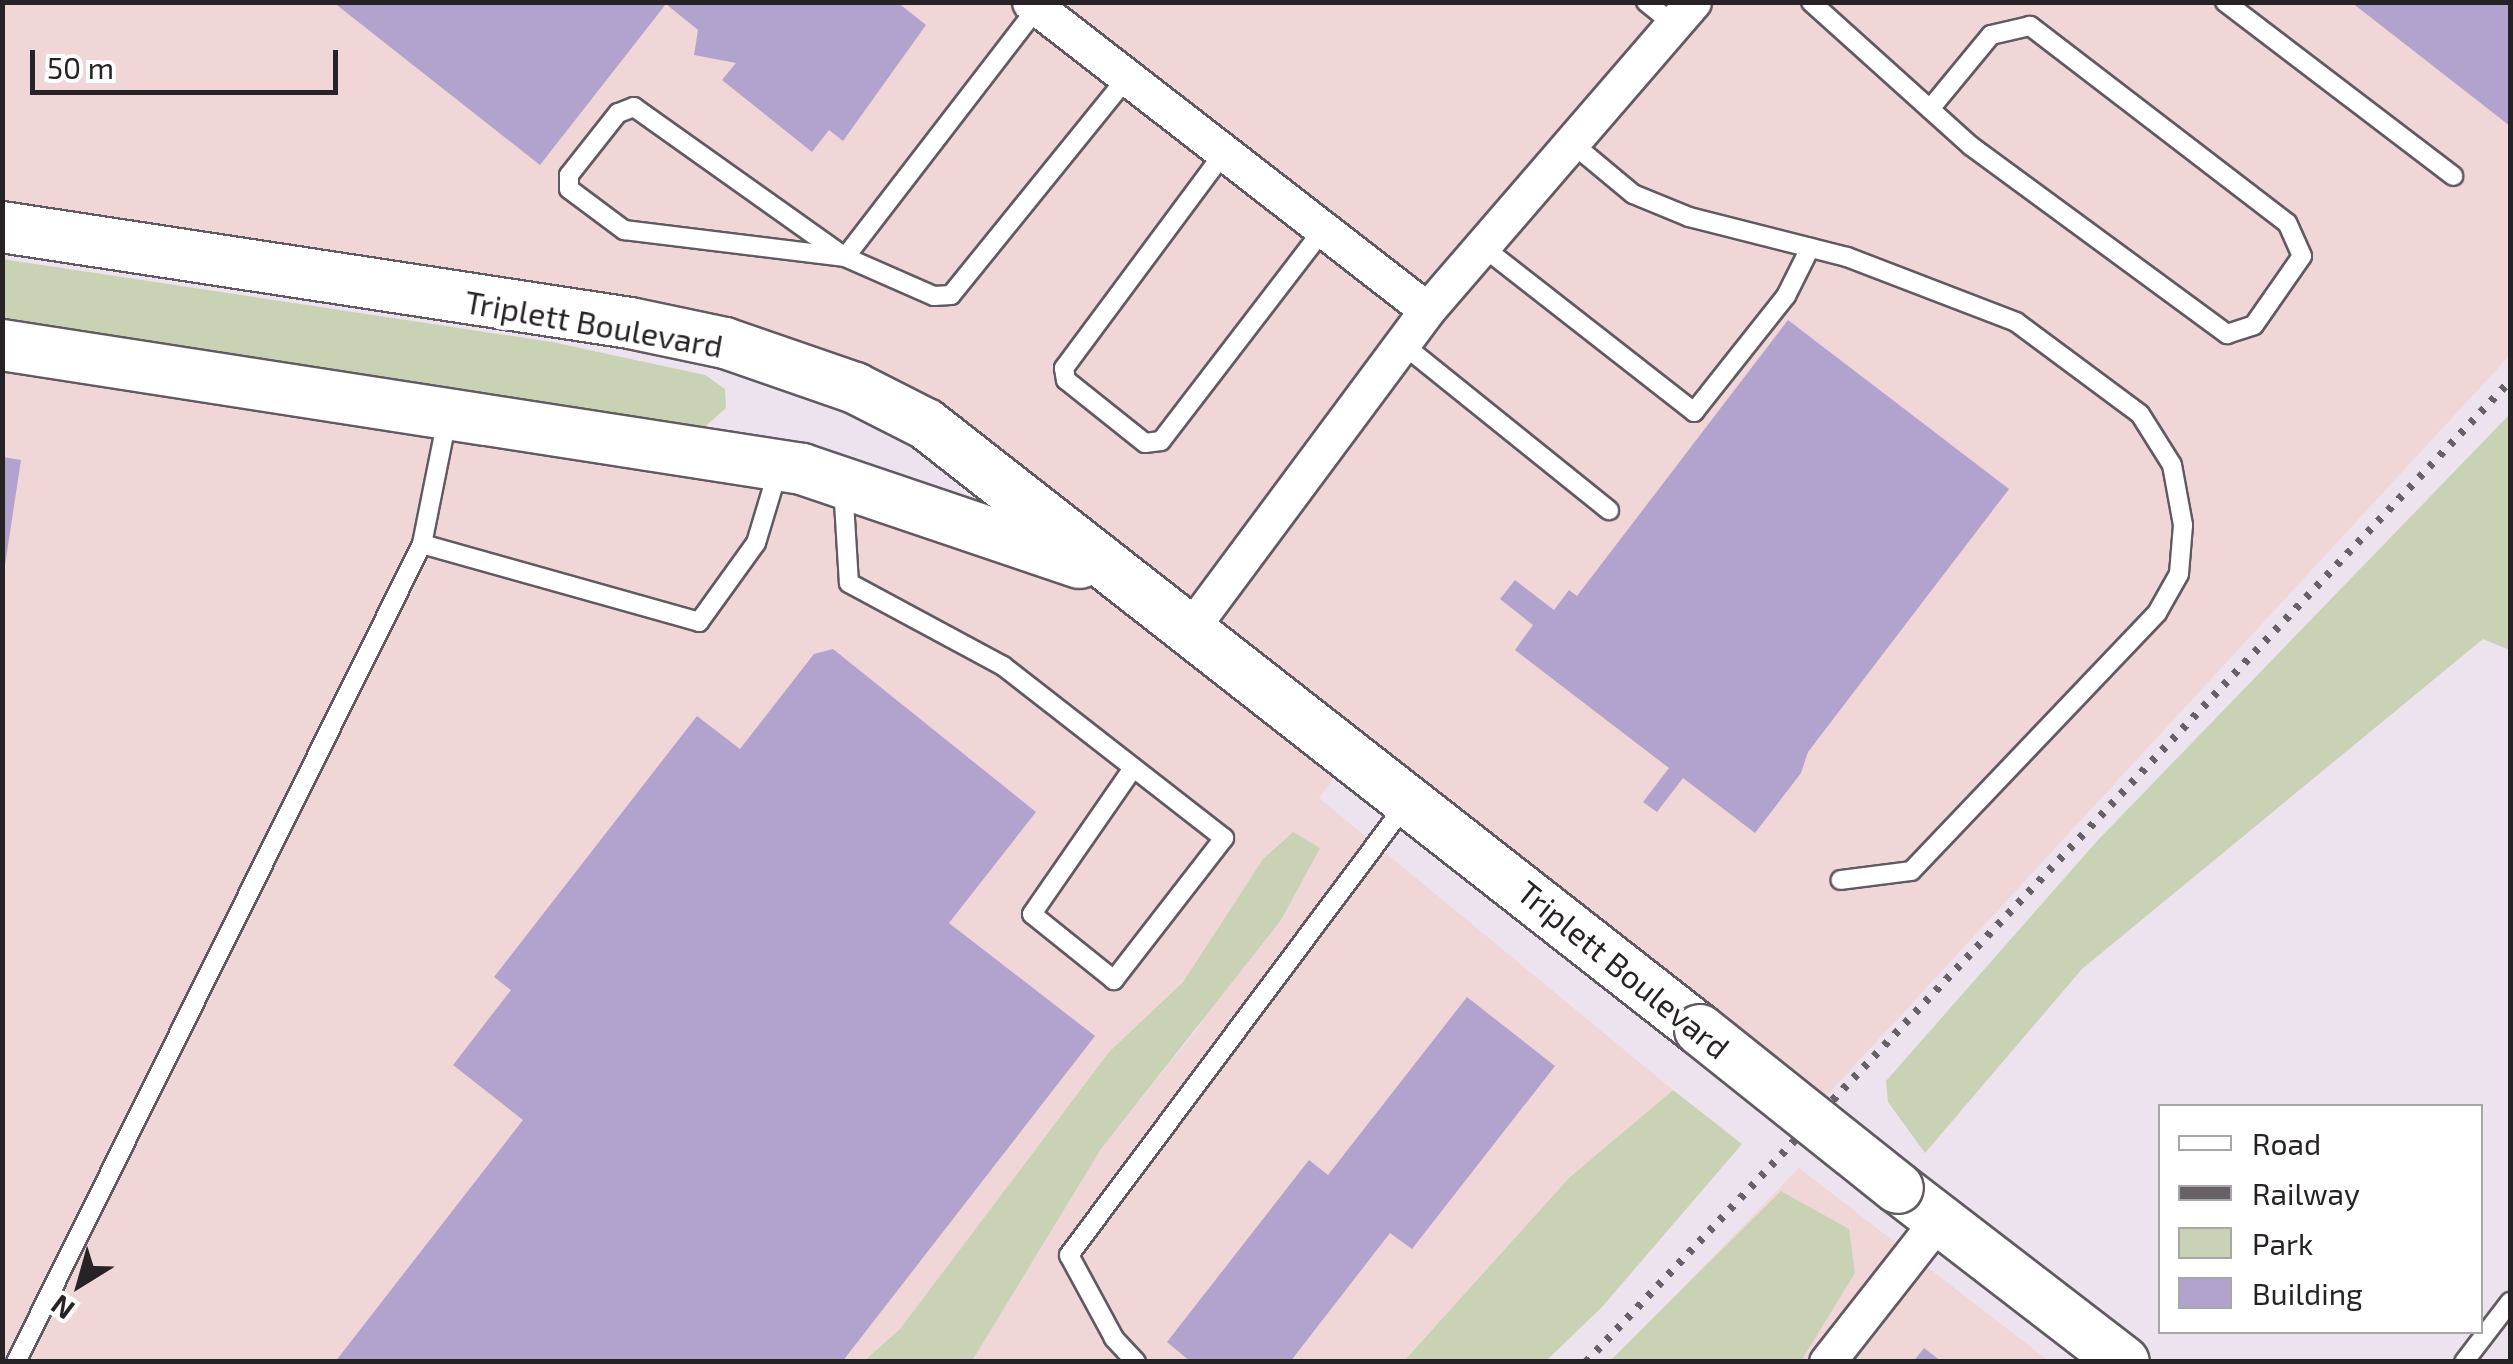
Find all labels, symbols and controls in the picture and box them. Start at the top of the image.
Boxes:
scale bar [35,30,342,92]
text: 50 m [47,49,114,85]
street label: Triplett Boulevard [462,281,726,365]
street label: Triplett Boulevard [1510,872,1738,1066]
legend [2158,1104,2483,1334]
text: Road [2252,1125,2321,1161]
text: Railway [2252,1175,2360,1211]
text: Park [2252,1225,2313,1261]
north arrow [30,1234,130,1334]
text: Building [2252,1275,2363,1311]
text: N [44,1288,80,1328]

